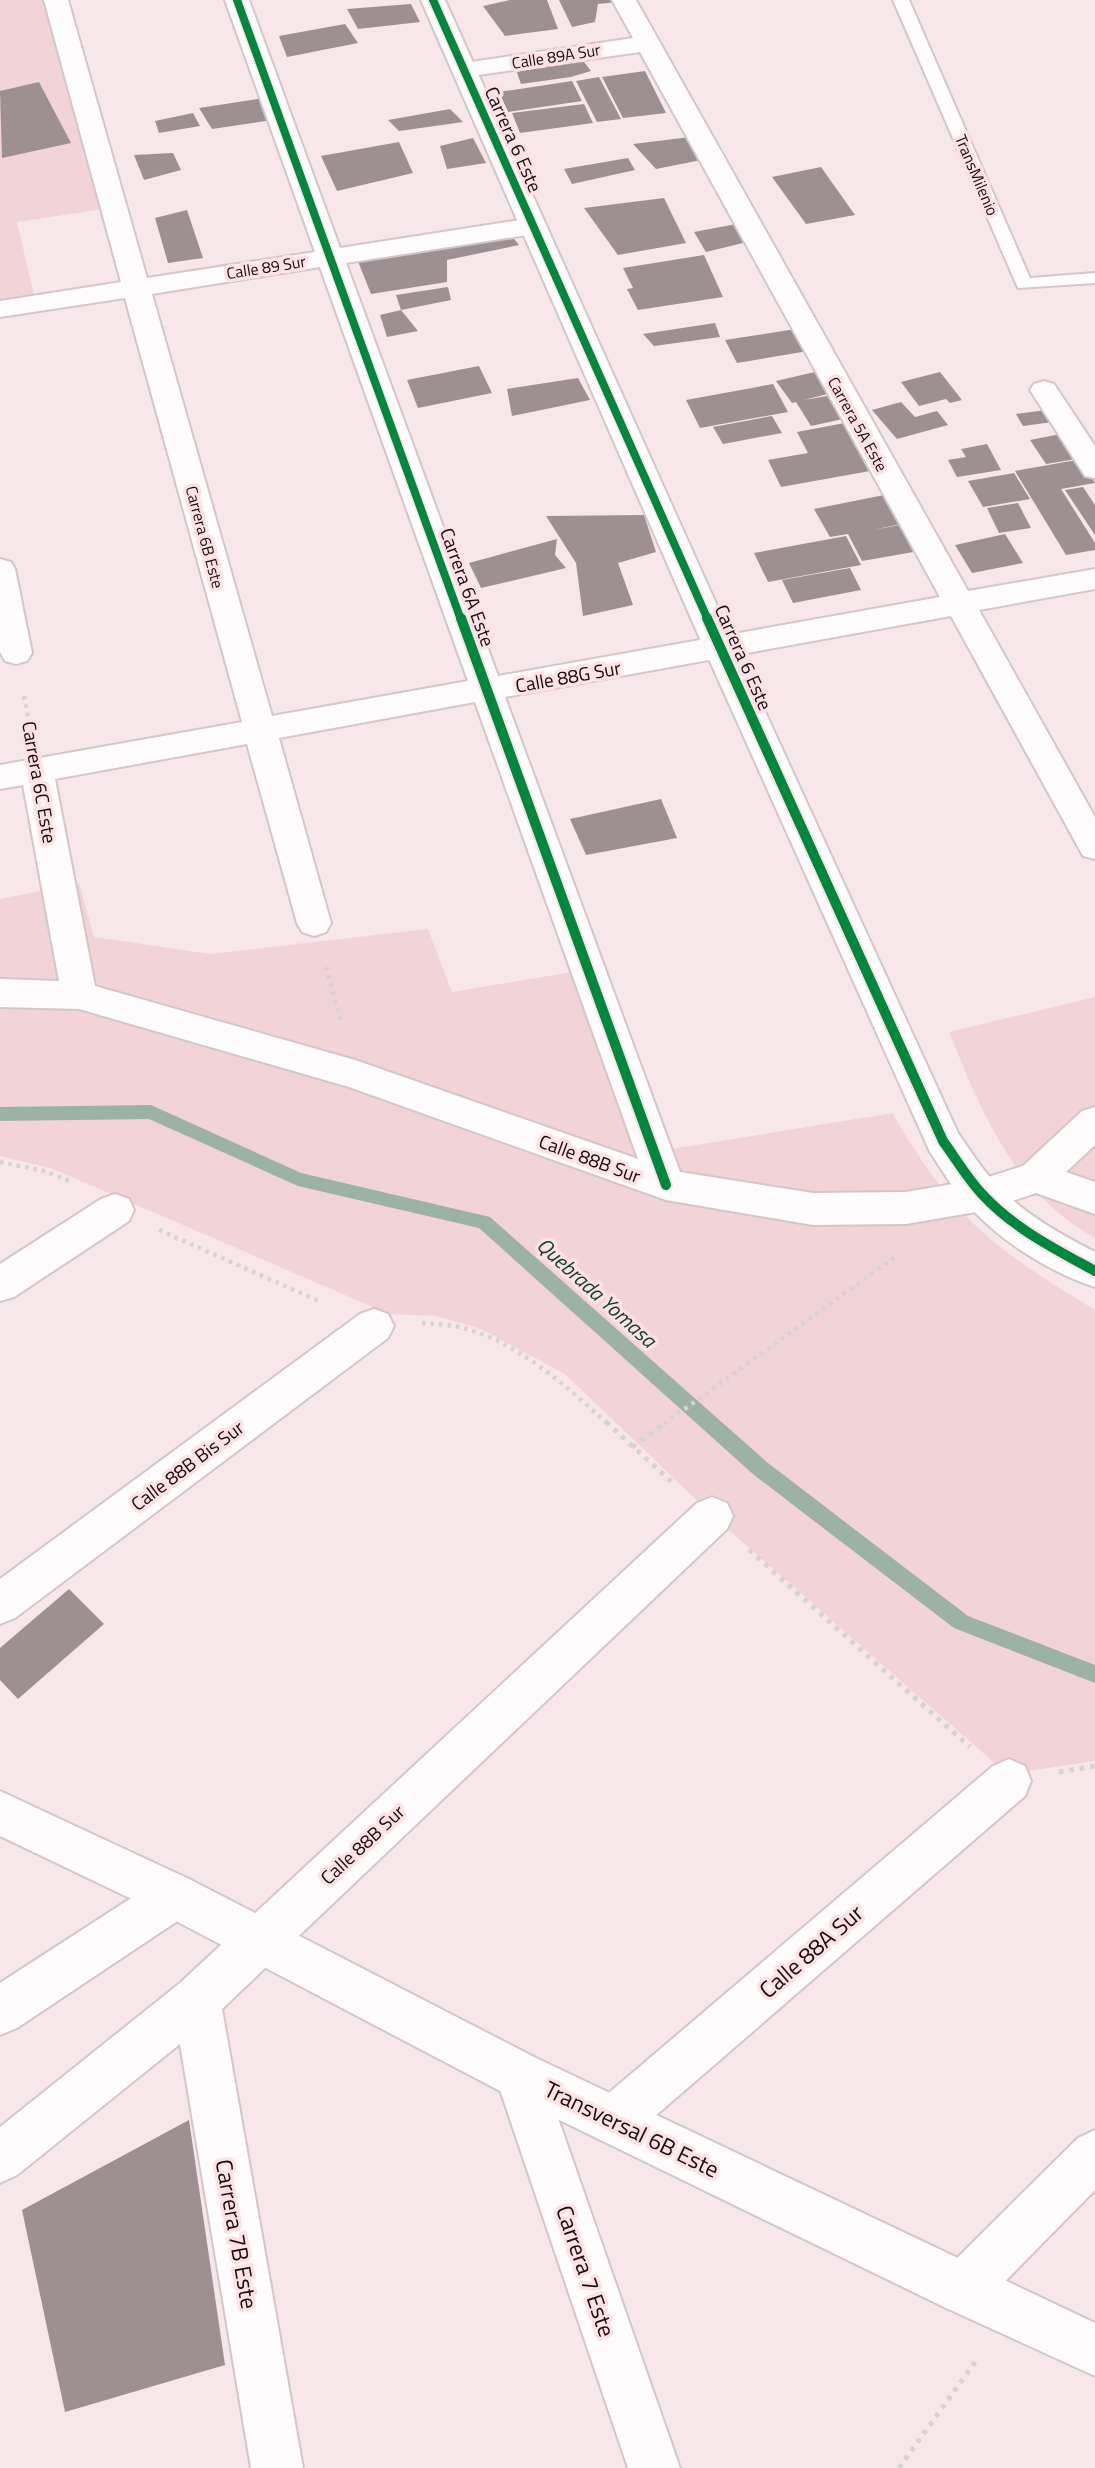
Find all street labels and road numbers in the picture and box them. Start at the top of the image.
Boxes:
street label: Calle 89A Sur [510,37,602,75]
street label: Carrera 6 Este [478,81,550,197]
street label: TransMilenio [949,131,1005,219]
street label: Calle 89 Sur [225,249,308,285]
street label: Carrera 5A Este [822,372,894,476]
street label: Carrera 6B Este [180,483,230,591]
street label: Carrera 6A Este [433,524,503,650]
street label: Carrera 6 Este [708,599,780,715]
street label: Calle 88G Sur [513,652,623,700]
street label: Carrera 6C Este [15,719,65,845]
street label: Calle 88B Sur [535,1126,645,1190]
street label: Calle 88B Bis Sur [124,1412,250,1517]
street label: Calle 88B Sur [313,1797,411,1891]
street label: Calle 88A Sur [751,1896,871,2006]
street label: Transversal 6B Este [539,2071,725,2187]
street label: Carrera 7B Este [207,2157,267,2311]
street label: Carrera 7 Este [547,2201,625,2341]

